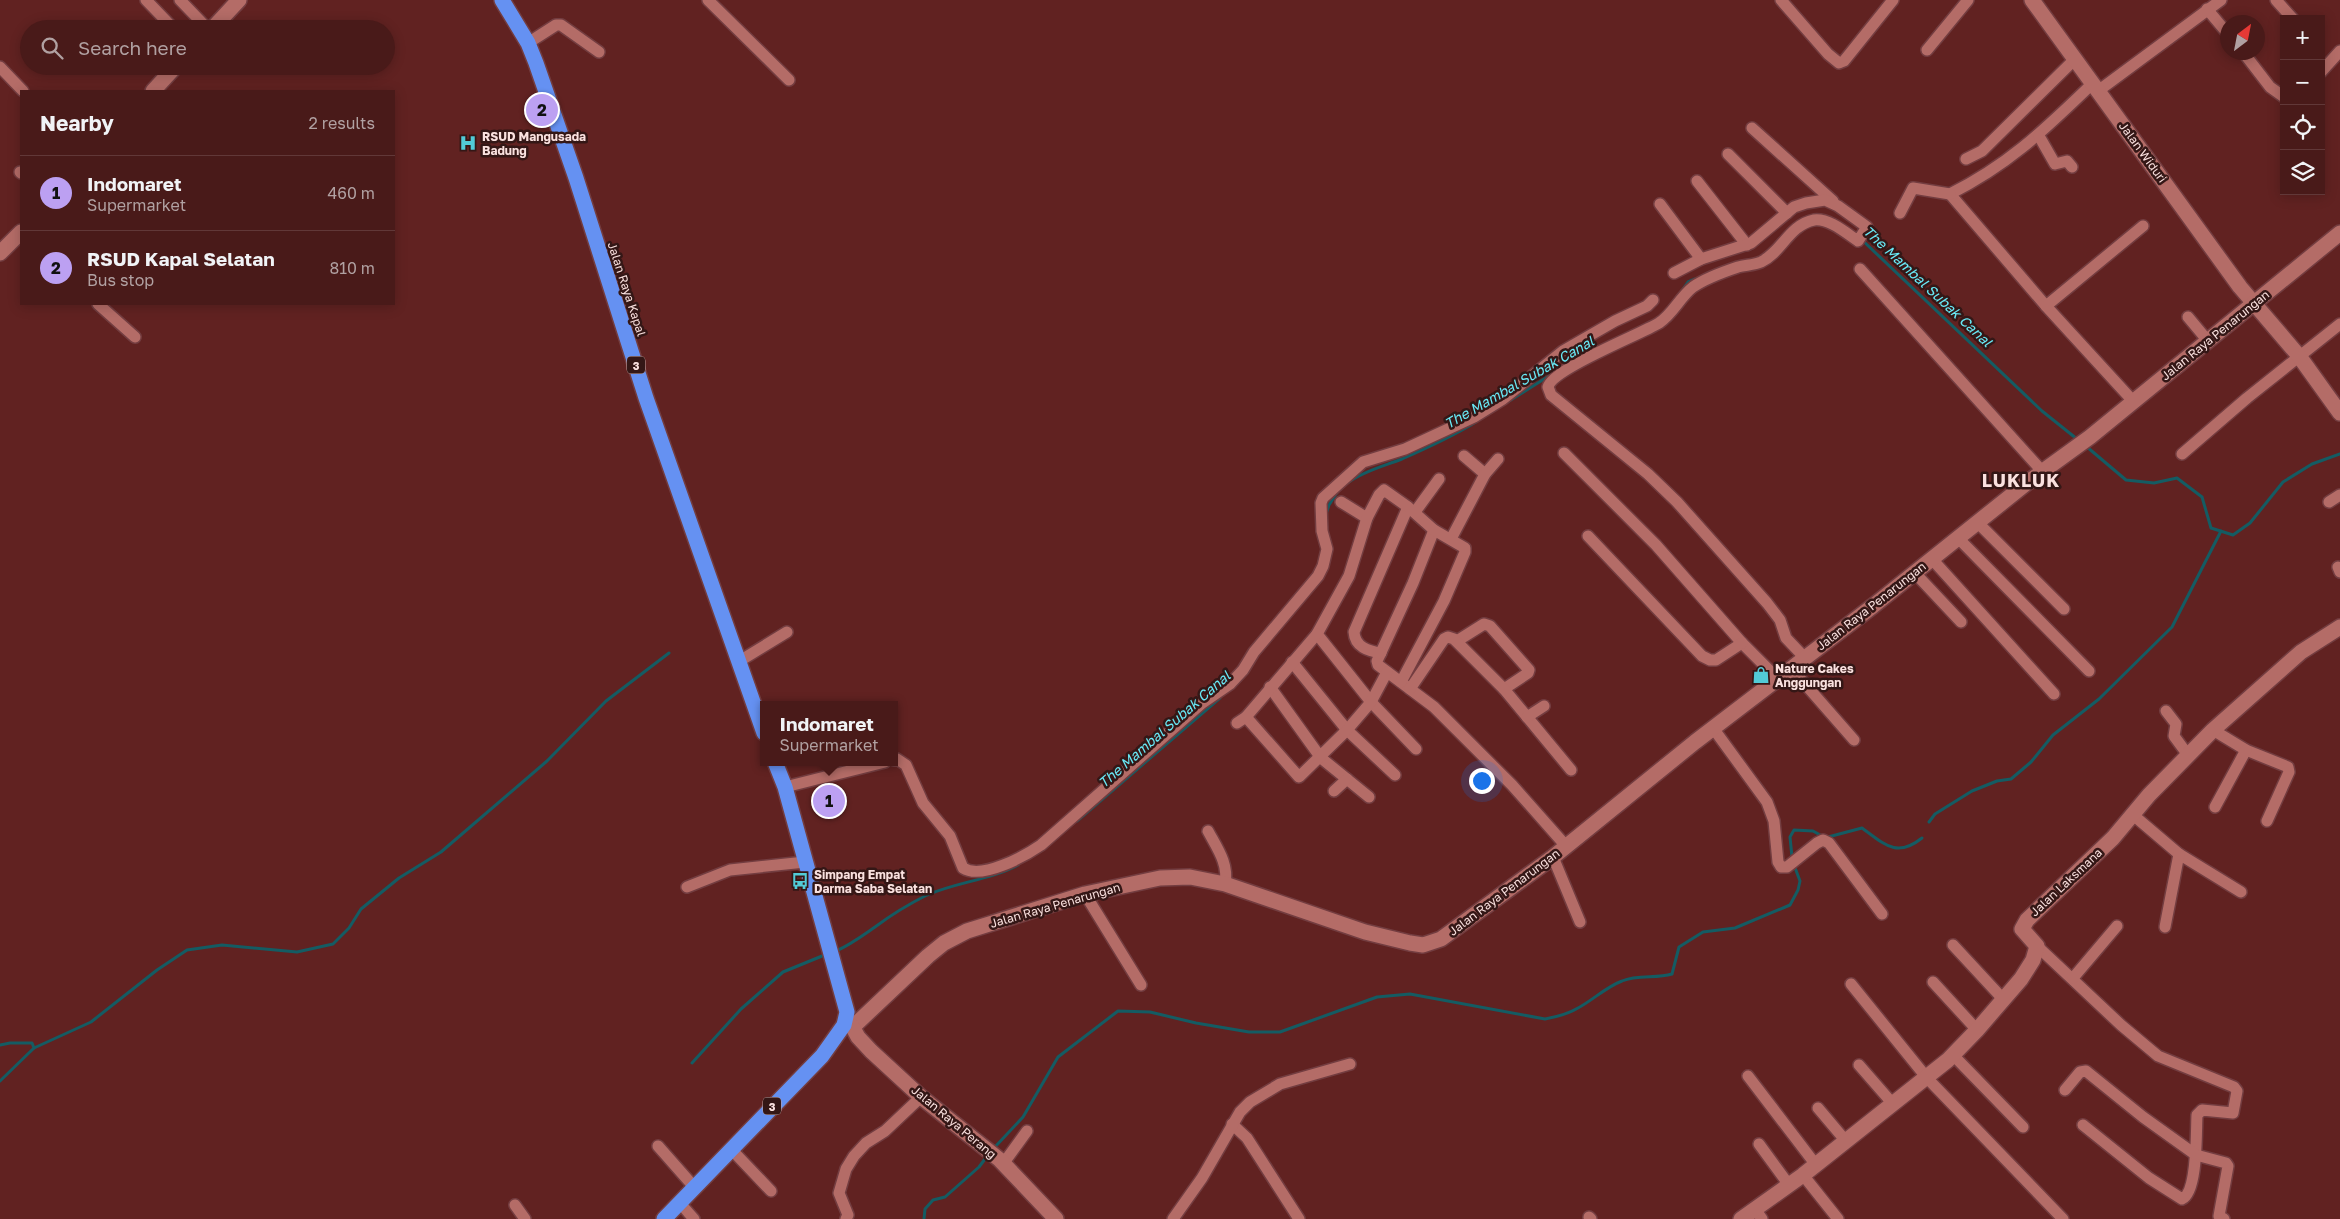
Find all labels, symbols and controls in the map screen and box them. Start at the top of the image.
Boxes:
north arrow [2220,15,2265,60]
map controls [2280,15,2325,195]
button: + [2280,15,2325,60]
search box [20,20,395,75]
icon: search [38,34,66,62]
text: Search here [78,36,187,59]
button: − [2280,60,2325,105]
pin: 2 [526,91,558,129]
button: locate [2280,105,2325,150]
text: Nearby [40,110,114,136]
text: 2 results [309,113,375,133]
street label: Jalan Widuri [2116,119,2170,185]
place label: RSUD Mangusada Badung [482,129,586,158]
hospital icon: RSUD Mangusada Badung [458,133,478,153]
button: layers [2280,150,2325,195]
text: Indomaret [87,172,182,195]
text: 1 [52,183,60,203]
text: 460 m [327,183,375,203]
text: Supermarket [87,195,186,215]
water label: The Mambal Subak Canal [1860,222,1996,350]
street label: Jalan Raya Kapal [605,240,649,338]
text: RSUD Kapal Selatan [87,247,275,270]
text: 2 [51,258,61,278]
text: 810 m [329,258,375,278]
text: Bus stop [87,270,154,290]
street label: Jalan Raya Penarungan [2158,287,2272,383]
water label: The Mambal Subak Canal [1441,332,1597,432]
road number: 3 [627,356,645,374]
district label: LUKLUK [1982,469,2060,491]
street label: Jalan Raya Penarungan [1813,559,1929,653]
place label: Nature Cakes Anggungan [1775,661,1854,690]
shop icon: Nature Cakes Anggungan [1751,665,1771,685]
water label: The Mambal Subak Canal [1094,667,1234,791]
popup [760,701,898,766]
text: Indomaret [779,712,874,735]
text: Supermarket [779,735,879,755]
your location [1469,768,1495,794]
pin: 1 [813,782,845,820]
street label: Jalan Raya Penarungan [1446,845,1562,939]
street label: Jalan Laksmana [2027,845,2105,919]
place label: Simpang Empat Darma Saba Selatan [814,867,932,896]
bus stop icon: Simpang Empat Darma Saba Selatan [790,871,810,891]
street label: Jalan Raya Penarungan [988,879,1122,931]
street label: Jalan Raya Perang [909,1082,999,1162]
road number: 3 [763,1098,781,1114]

